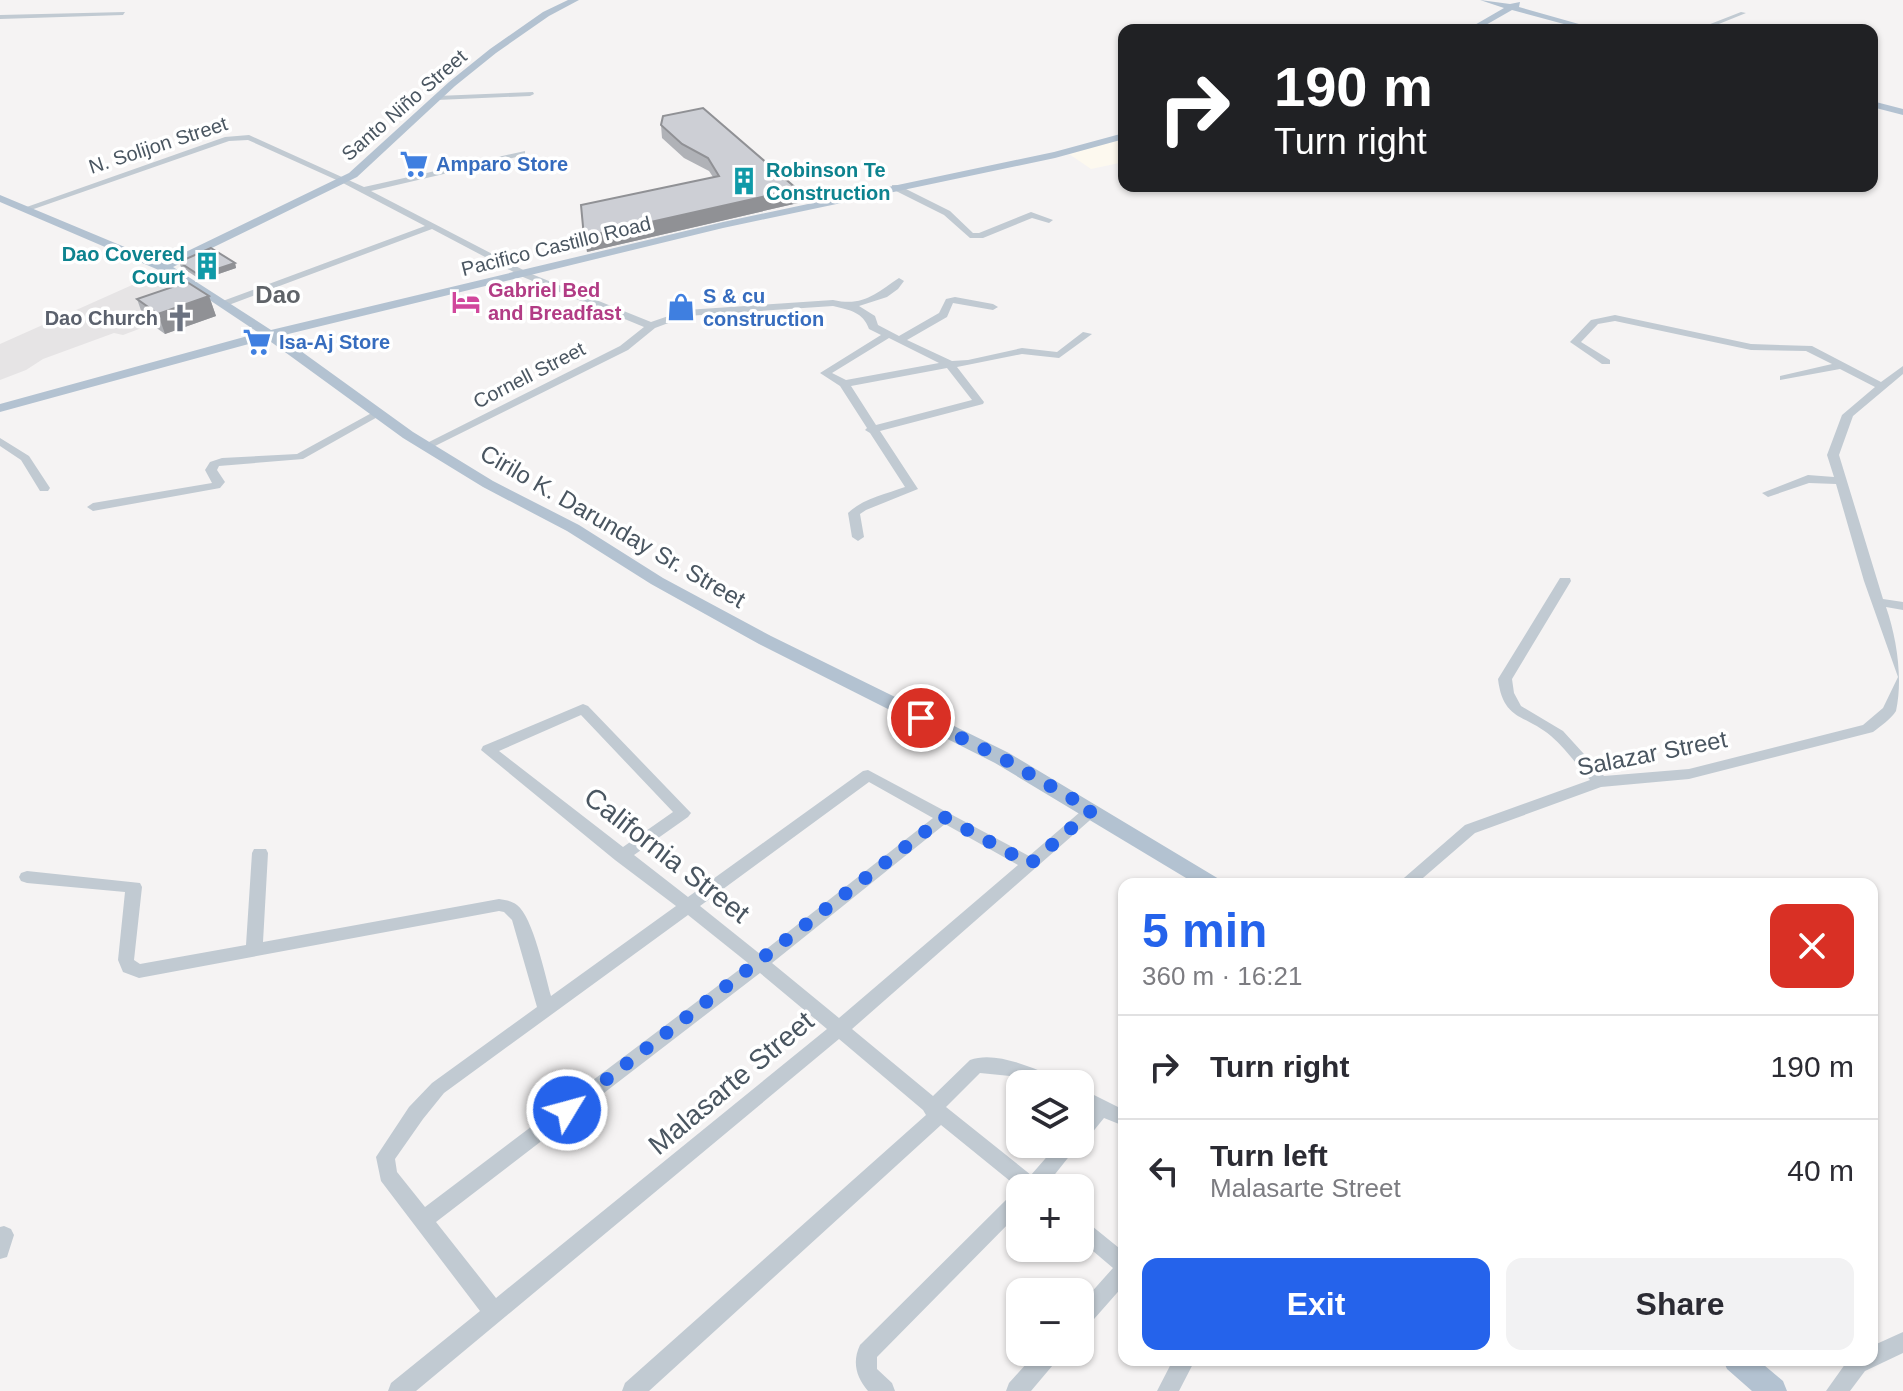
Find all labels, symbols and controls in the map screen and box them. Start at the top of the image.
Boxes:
street label: Santo Niño Street [337,45,471,165]
text: 190 m [1274,55,1433,118]
icon: right [1142,56,1246,160]
street label: N. Solijon Street [86,112,231,178]
text: Turn right [1274,121,1427,162]
supermarket icon: Amparo Store [399,149,429,179]
place label: Amparo Store [436,153,568,175]
place label: Robinson Te Construction [766,159,890,204]
building icon: Robinson Te Construction [729,166,759,196]
street label: Pacifico Castillo Road [459,212,653,280]
place label: Dao Covered Court [62,243,185,288]
building icon: Dao Covered Court [192,251,222,281]
place label: Gabriel Bed and Breadfast [488,279,622,324]
district label: Dao [255,281,301,308]
place label: S & cu construction [703,285,824,330]
hotel icon: Gabriel Bed and Breadfast [451,287,481,317]
shop icon: S & cu construction [666,292,696,322]
church icon: Dao Church [165,303,195,333]
place label: Dao Church [45,307,158,329]
supermarket icon: Isa-Aj Store [242,327,272,357]
place label: Isa-Aj Store [279,331,390,353]
street label: Cornell Street [470,337,589,413]
street label: Cirilo K. Darunday Sr. Street [476,439,751,613]
pin [887,684,955,752]
icon: arrive [899,696,943,740]
street label: Salazar Street [1575,725,1730,781]
street label: California Street [578,781,756,929]
text: 5 min [1142,904,1267,957]
button: close [1770,904,1854,988]
text: 360 m · 16:21 [1142,961,1302,991]
street label: Malasarte Street [642,1005,820,1161]
icon: right [1142,1045,1186,1089]
text: Turn right [1210,1050,1349,1083]
text: 190 m [1771,1050,1854,1083]
position arrow [525,1068,609,1152]
map controls [1006,1070,1094,1366]
button: layers [1006,1070,1094,1158]
text: Turn left [1210,1139,1328,1172]
icon: left [1142,1149,1186,1193]
text: 40 m [1787,1154,1854,1187]
text: Malasarte Street [1210,1173,1401,1203]
button: + [1006,1174,1094,1262]
button: Exit [1142,1258,1490,1350]
button: Share [1506,1258,1854,1350]
button: − [1006,1278,1094,1366]

